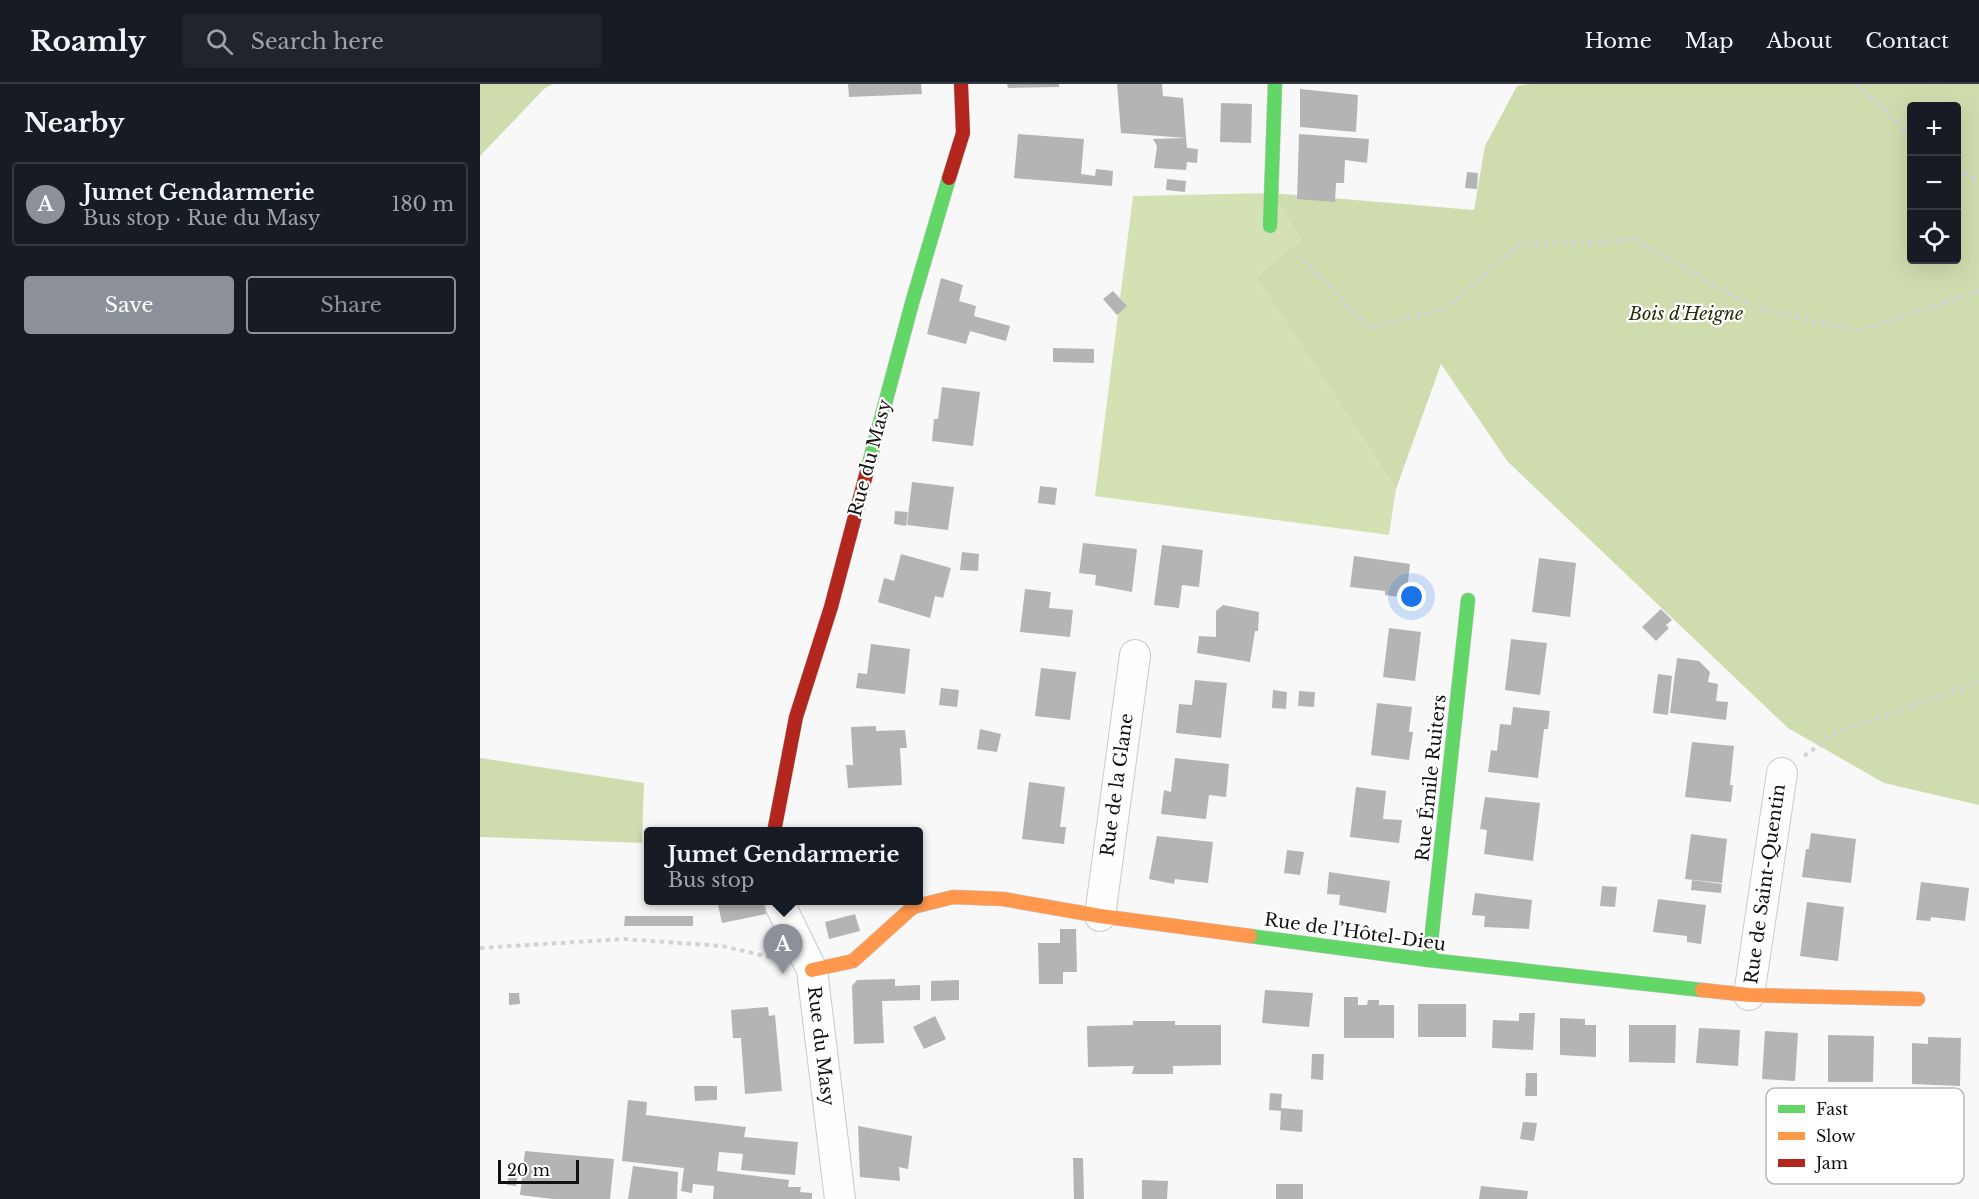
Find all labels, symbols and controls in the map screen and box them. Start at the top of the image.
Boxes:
search box [182,14,602,68]
text: Roamly [30,24,146,59]
icon: search [203,25,236,58]
text: Search here [251,28,384,55]
text: Home [1585,28,1652,54]
text: Map [1685,28,1733,54]
text: About [1766,28,1832,54]
text: Contact [1865,28,1949,54]
map controls [1907,102,1961,264]
button: + [1907,102,1961,156]
text: Nearby [24,107,125,139]
button: − [1907,156,1961,210]
text: Jumet Gendarmerie [83,179,315,206]
text: A [37,192,54,216]
text: 180 m [391,192,454,216]
text: Bus stop · Rue du Masy [83,206,321,230]
button: locate [1907,210,1961,264]
button: Save [24,276,234,334]
button: Share [246,276,456,334]
park label: Bois d'Heigne [1628,303,1743,325]
street label: Rue du Masy [844,397,896,519]
your location [1397,582,1426,611]
street label: Rue Émile Ruiters [1410,693,1451,863]
street label: Rue de la Glane [1096,712,1138,858]
street label: Rue de Saint-Quentin [1740,783,1790,985]
popup [644,827,923,905]
text: Jumet Gendarmerie [668,841,899,868]
text: Bus stop [668,868,754,892]
street label: Rue de l’Hôtel-Dieu [1263,908,1447,956]
pin: A [764,924,802,974]
street label: Rue du Masy [803,985,839,1107]
legend [1766,1088,1964,1184]
text: Fast [1816,1099,1848,1119]
text: Slow [1816,1126,1856,1146]
text: Jam [1814,1153,1848,1173]
scale bar [498,1157,579,1184]
text: 20 m [507,1160,550,1180]

